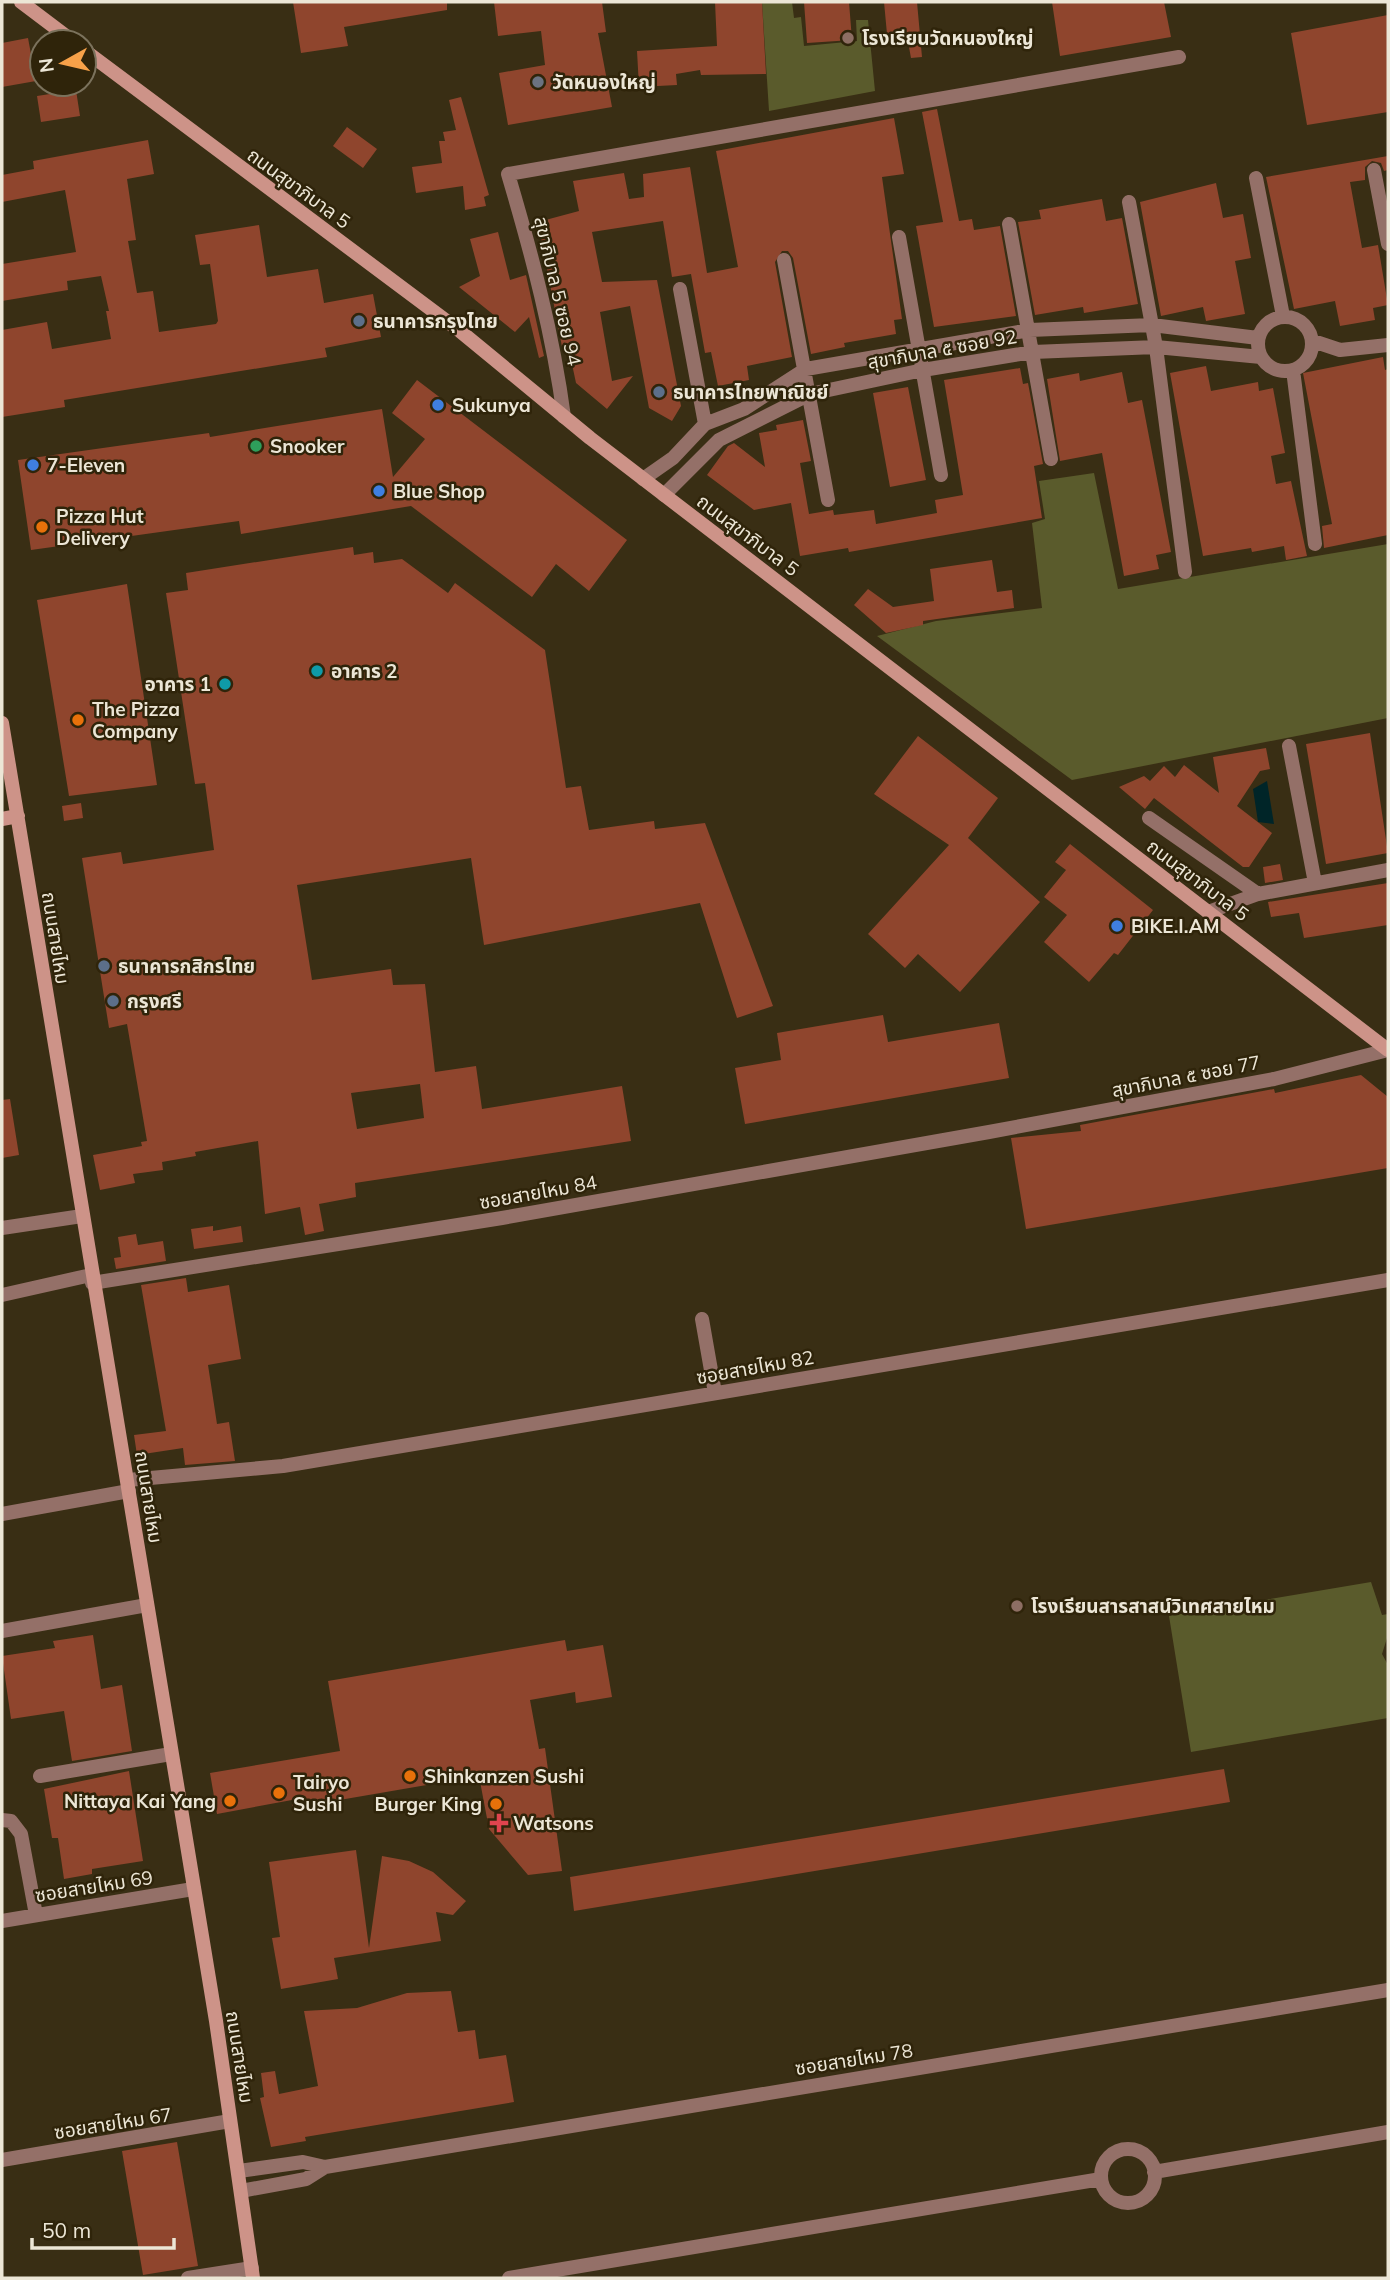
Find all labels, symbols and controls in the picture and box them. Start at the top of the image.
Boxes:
place label: โรงเรียนวัดหนองใหญ่ [862,26,1034,50]
north arrow [28,28,98,98]
marker: โรงเรียนวัดหนองใหญ่ [840,30,856,46]
text: N [33,57,59,74]
place label: วัดหนองใหญ่ [552,70,656,94]
marker: วัดหนองใหญ่ [530,74,546,90]
street label: ถนนสุขาภิบาล 5 [243,143,355,233]
street label: สุขาภิบาล 5 ซอย 94 [529,214,587,368]
place label: ธนาคารกรุงไทย [373,309,498,333]
marker: ธนาคารกรุงไทย [351,313,367,329]
street label: สุขาภิบาล ๕ ซอย 92 [865,324,1019,374]
place label: ธนาคารไทยพาณิชย์ [673,380,828,404]
marker: ธนาคารไทยพาณิชย์ [651,384,667,400]
place label: Sukunya [452,393,531,417]
marker: Sukunya [430,397,446,413]
place label: Snooker [270,434,345,458]
marker: Snooker [248,438,264,454]
place label: 7-Eleven [47,453,125,477]
marker: 7-Eleven [25,457,41,473]
place label: Blue Shop [393,479,485,503]
marker: Blue Shop [371,483,387,499]
street label: ถนนสุขาภิบาล 5 [692,489,804,581]
place label: Pizza Hut Delivery [56,504,144,550]
marker: Pizza Hut Delivery [34,519,50,535]
place label: อาคาร 2 [331,659,398,683]
marker: อาคาร 2 [309,663,325,679]
place label: อาคาร 1 [144,672,211,696]
marker: อาคาร 1 [217,676,233,692]
place label: The Pizza Company [92,697,180,743]
marker: The Pizza Company [70,712,86,728]
street label: ถนนสุขาภิบาล 5 [1142,834,1254,926]
street label: ถนนสายไหม [37,890,75,986]
place label: BIKE.I.AM [1131,914,1220,938]
marker: BIKE.I.AM [1109,918,1125,934]
place label: ธนาคารกสิกรไทย [118,954,255,978]
marker: ธนาคารกสิกรไทย [96,958,112,974]
place label: กรุงศรี [127,989,182,1013]
marker: กรุงศรี [105,993,121,1009]
street label: สุขาภิบาล ๕ ซอย 77 [1110,1050,1262,1102]
street label: ซอยสายไหม 84 [477,1170,599,1214]
street label: ซอยสายไหม 82 [694,1345,816,1389]
street label: ถนนสายไหม [130,1449,168,1545]
place label: โรงเรียนสารสาสน์วิเทศสายไหม [1031,1594,1275,1618]
marker: โรงเรียนสารสาสน์วิเทศสายไหม [1009,1598,1025,1614]
place label: Shinkanzen Sushi [424,1764,584,1788]
marker: Shinkanzen Sushi [402,1768,418,1784]
place label: Tairyo Sushi [293,1770,349,1816]
marker: Tairyo Sushi [271,1785,287,1801]
place label: Nittaya Kai Yang [64,1789,216,1813]
place label: Burger King [374,1792,482,1816]
marker: Nittaya Kai Yang [222,1793,238,1809]
marker: Burger King [488,1796,504,1812]
place label: Watsons [513,1811,594,1835]
marker: Watsons [491,1815,507,1831]
street label: ซอยสายไหม 69 [33,1865,155,1907]
street label: ถนนสายไหม [221,2009,259,2105]
street label: ซอยสายไหม 78 [793,2038,915,2080]
street label: ซอยสายไหม 67 [52,2102,174,2144]
scale bar [32,2206,173,2250]
text: 50 m [42,2217,91,2243]

